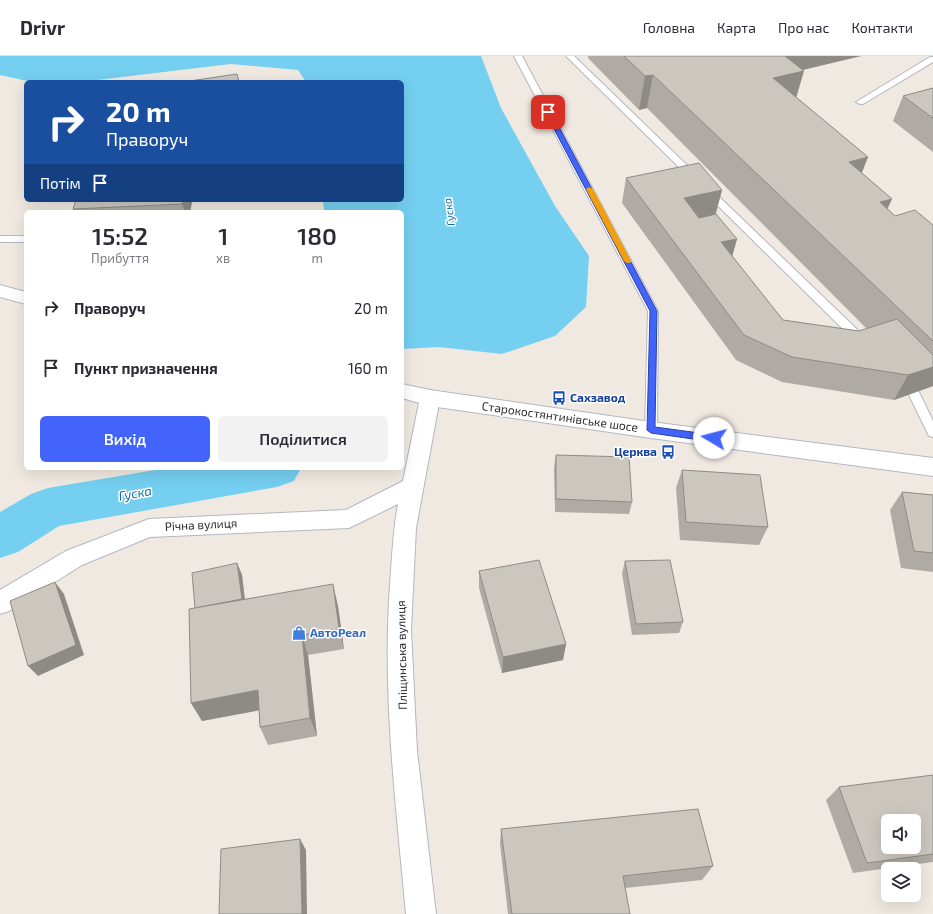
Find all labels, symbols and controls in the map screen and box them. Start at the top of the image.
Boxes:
text: Drivr [20,16,65,39]
text: Головна [643,19,695,36]
text: Карта [717,19,756,36]
text: Про нас [778,19,829,36]
text: Контакти [851,19,913,36]
text: 20 m [106,94,171,128]
pin [531,95,565,129]
icon: right [40,96,92,148]
icon: arrive [537,101,559,123]
text: Праворуч [106,128,188,150]
icon: arrive [89,172,111,194]
text: Потім [40,174,81,192]
water label: Гуска [440,197,457,227]
text: 15:52 [92,221,148,250]
text: 1 [218,221,228,250]
text: 180 [297,221,337,250]
text: Прибуття [91,250,149,266]
text: хв [216,250,230,266]
text: m [311,250,323,266]
icon: right [40,297,62,319]
text: Праворуч [74,299,145,317]
text: 20 m [354,299,388,317]
icon: arrive [40,357,62,379]
text: Пункт призначення [74,359,218,377]
text: 160 m [348,359,388,377]
bus stop icon: Сахзавод [551,390,567,406]
place label: Сахзавод [570,390,626,404]
street label: Старокостянтинівське шосе [481,398,639,434]
button: Вихід [40,416,210,462]
button: Поділитися [218,416,388,462]
position arrow [693,417,735,459]
place label: Церква [614,444,657,458]
bus stop icon: Церква [660,444,676,460]
water label: Гуска [117,482,153,504]
street label: Річна вулиця [164,515,238,534]
street label: Пліщинська вулиця [393,600,410,710]
shop icon: АвтоРеал [291,625,307,641]
place label: АвтоРеал [310,625,366,639]
map controls [881,814,921,902]
button: sound [881,814,921,854]
button: layers [881,862,921,902]

